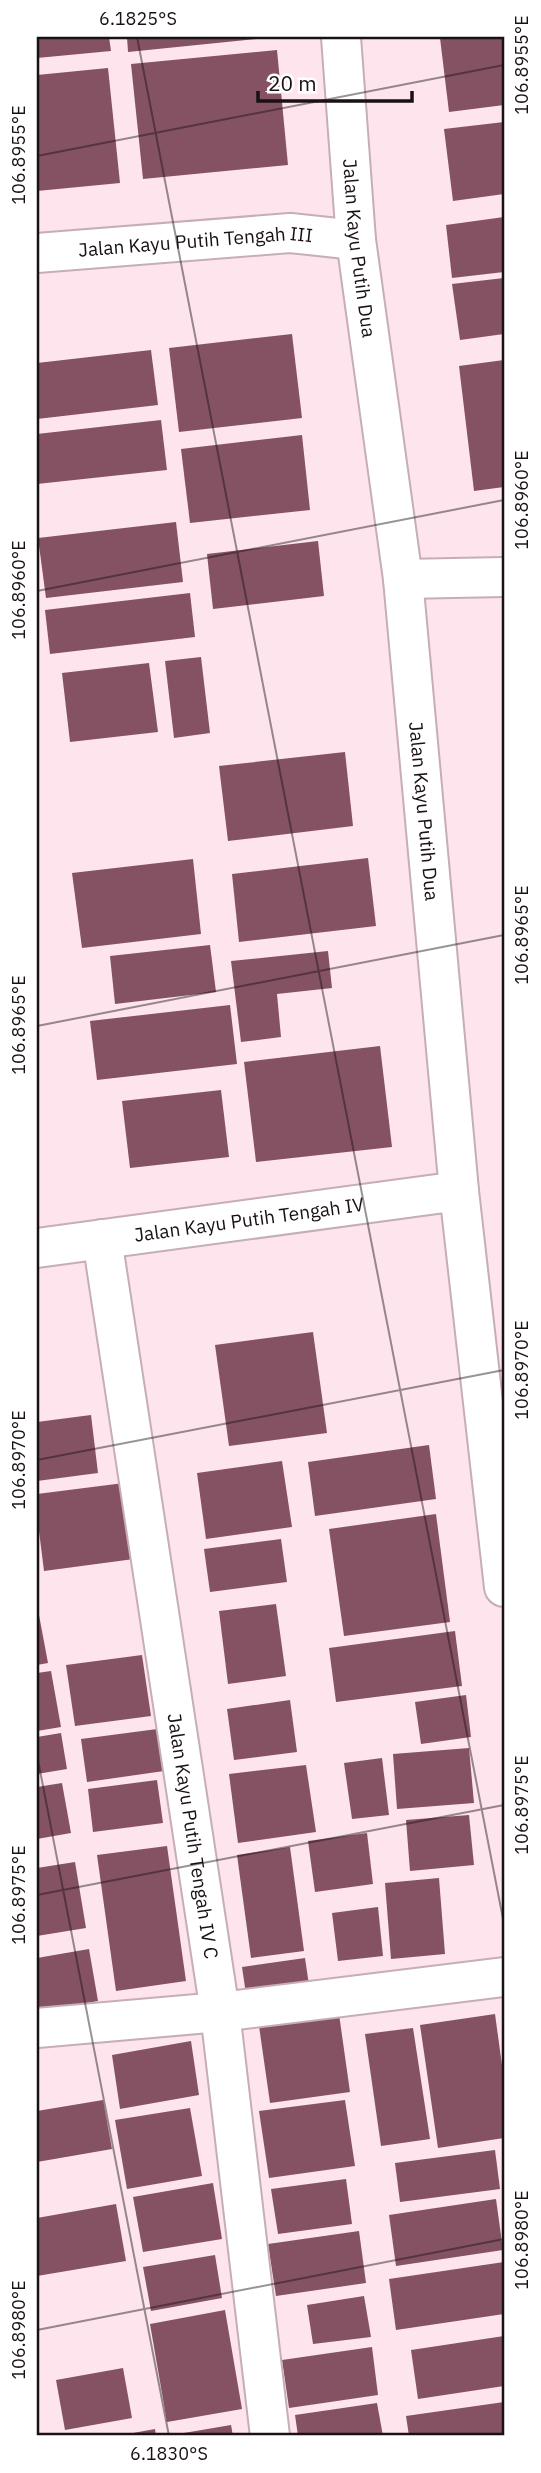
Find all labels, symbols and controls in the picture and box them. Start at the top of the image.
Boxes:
text: 6.1825°S [99,7,177,30]
text: 106.8955°E [510,15,533,115]
scale bar [258,60,412,104]
text: 20 m [268,69,317,97]
text: 106.8955°E [7,105,30,205]
street label: Jalan Kayu Putih Dua [338,158,381,339]
street label: Jalan Kayu Putih Tengah III [77,221,314,262]
text: 106.8960°E [510,450,533,550]
text: 106.8960°E [7,540,30,640]
street label: Jalan Kayu Putih Dua [404,721,444,902]
text: 106.8965°E [510,885,533,985]
text: 106.8965°E [7,975,30,1075]
street label: Jalan Kayu Putih Tengah IV [133,1192,366,1247]
text: 106.8970°E [510,1320,533,1420]
text: 106.8970°E [7,1410,30,1510]
street label: Jalan Kayu Putih Tengah IV C [163,1712,224,1961]
text: 106.8975°E [510,1755,533,1855]
text: 106.8975°E [7,1845,30,1945]
text: 106.8980°E [510,2190,533,2290]
text: 106.8980°E [7,2280,30,2380]
text: 6.1830°S [130,2442,208,2465]

